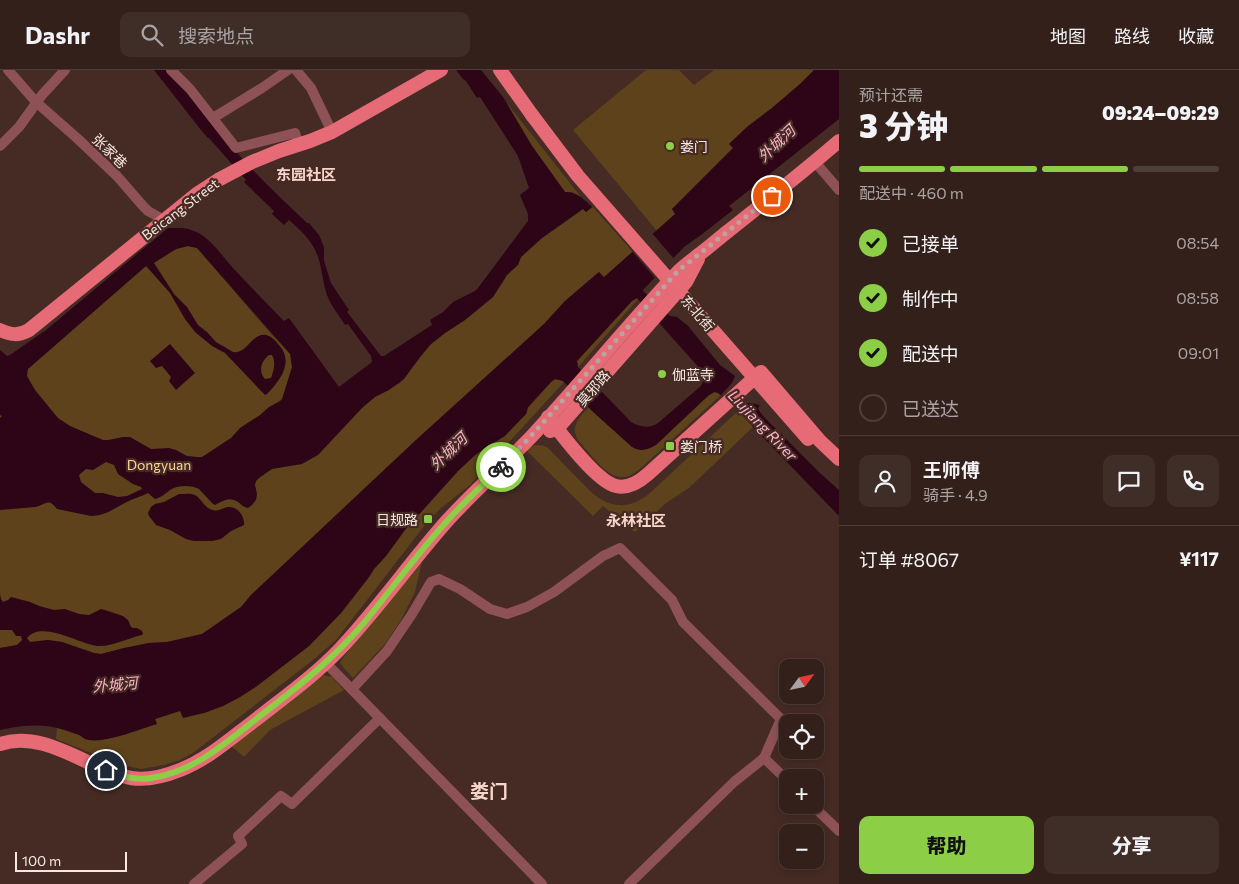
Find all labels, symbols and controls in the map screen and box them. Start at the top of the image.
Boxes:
search box [120,12,470,57]
text: Dashr [25,20,90,49]
icon: search [138,21,166,49]
text: 搜索地点 [178,24,254,47]
text: 地图 [1050,25,1086,47]
text: 路线 [1114,25,1150,47]
text: 收藏 [1178,25,1214,47]
text: 预计还需 [859,85,923,104]
text: 09:24–09:29 [1102,101,1219,124]
text: 3 分钟 [859,105,948,145]
water label: 外城河 [753,119,801,165]
street label: 张家巷 [89,130,131,172]
place label: 娄门 [680,138,708,155]
marker: 娄门 [664,140,676,152]
district label: 东园社区 [276,165,336,183]
street label: Beicang Street [138,174,222,244]
pin [751,175,793,217]
icon: bag [758,182,786,210]
text: 配送中 · 460 m [859,183,964,202]
icon: check [859,229,887,257]
text: 已接单 [902,232,959,255]
text: 08:54 [1176,233,1219,252]
icon: check [859,284,887,312]
text: 制作中 [902,287,959,310]
text: 08:58 [1176,288,1219,307]
street label: 东北街 [678,292,718,334]
icon: check [859,339,887,367]
text: 配送中 [902,342,959,365]
text: 09:01 [1178,343,1219,362]
place label: 伽蓝寺 [672,366,714,383]
street label: 莫邪路 [573,367,613,409]
marker: 伽蓝寺 [656,368,668,380]
water label: Liujiang River [725,386,802,465]
text: 已送达 [902,397,959,420]
water label: 外城河 [426,427,473,473]
place label: 娄门桥 [680,438,722,455]
marker: 娄门桥 [664,440,676,452]
courier [476,442,526,492]
icon: bike [487,453,515,481]
button: person [859,455,911,507]
button: chat [1103,455,1155,507]
button: phone [1167,455,1219,507]
park label: Dongyuan [127,456,191,473]
text: 王师傅 [923,458,980,481]
text: 骑手 · 4.9 [923,485,988,504]
place label: 日规路 [376,511,418,528]
district label: 永林社区 [606,511,666,529]
marker: 日规路 [422,513,434,525]
text: ¥117 [1179,547,1219,570]
text: 订单 #8067 [859,548,959,571]
north arrow [779,659,824,704]
map controls [779,659,824,869]
water label: 外城河 [92,673,141,695]
button: locate [779,714,824,759]
pin [85,749,127,791]
icon: home [92,756,120,784]
button: + [779,769,824,814]
district label: 娄门 [470,779,508,802]
button: 帮助 [859,816,1034,874]
button: 分享 [1044,816,1219,874]
button: − [779,824,824,869]
scale bar [15,849,128,872]
text: 100 m [22,852,61,869]

